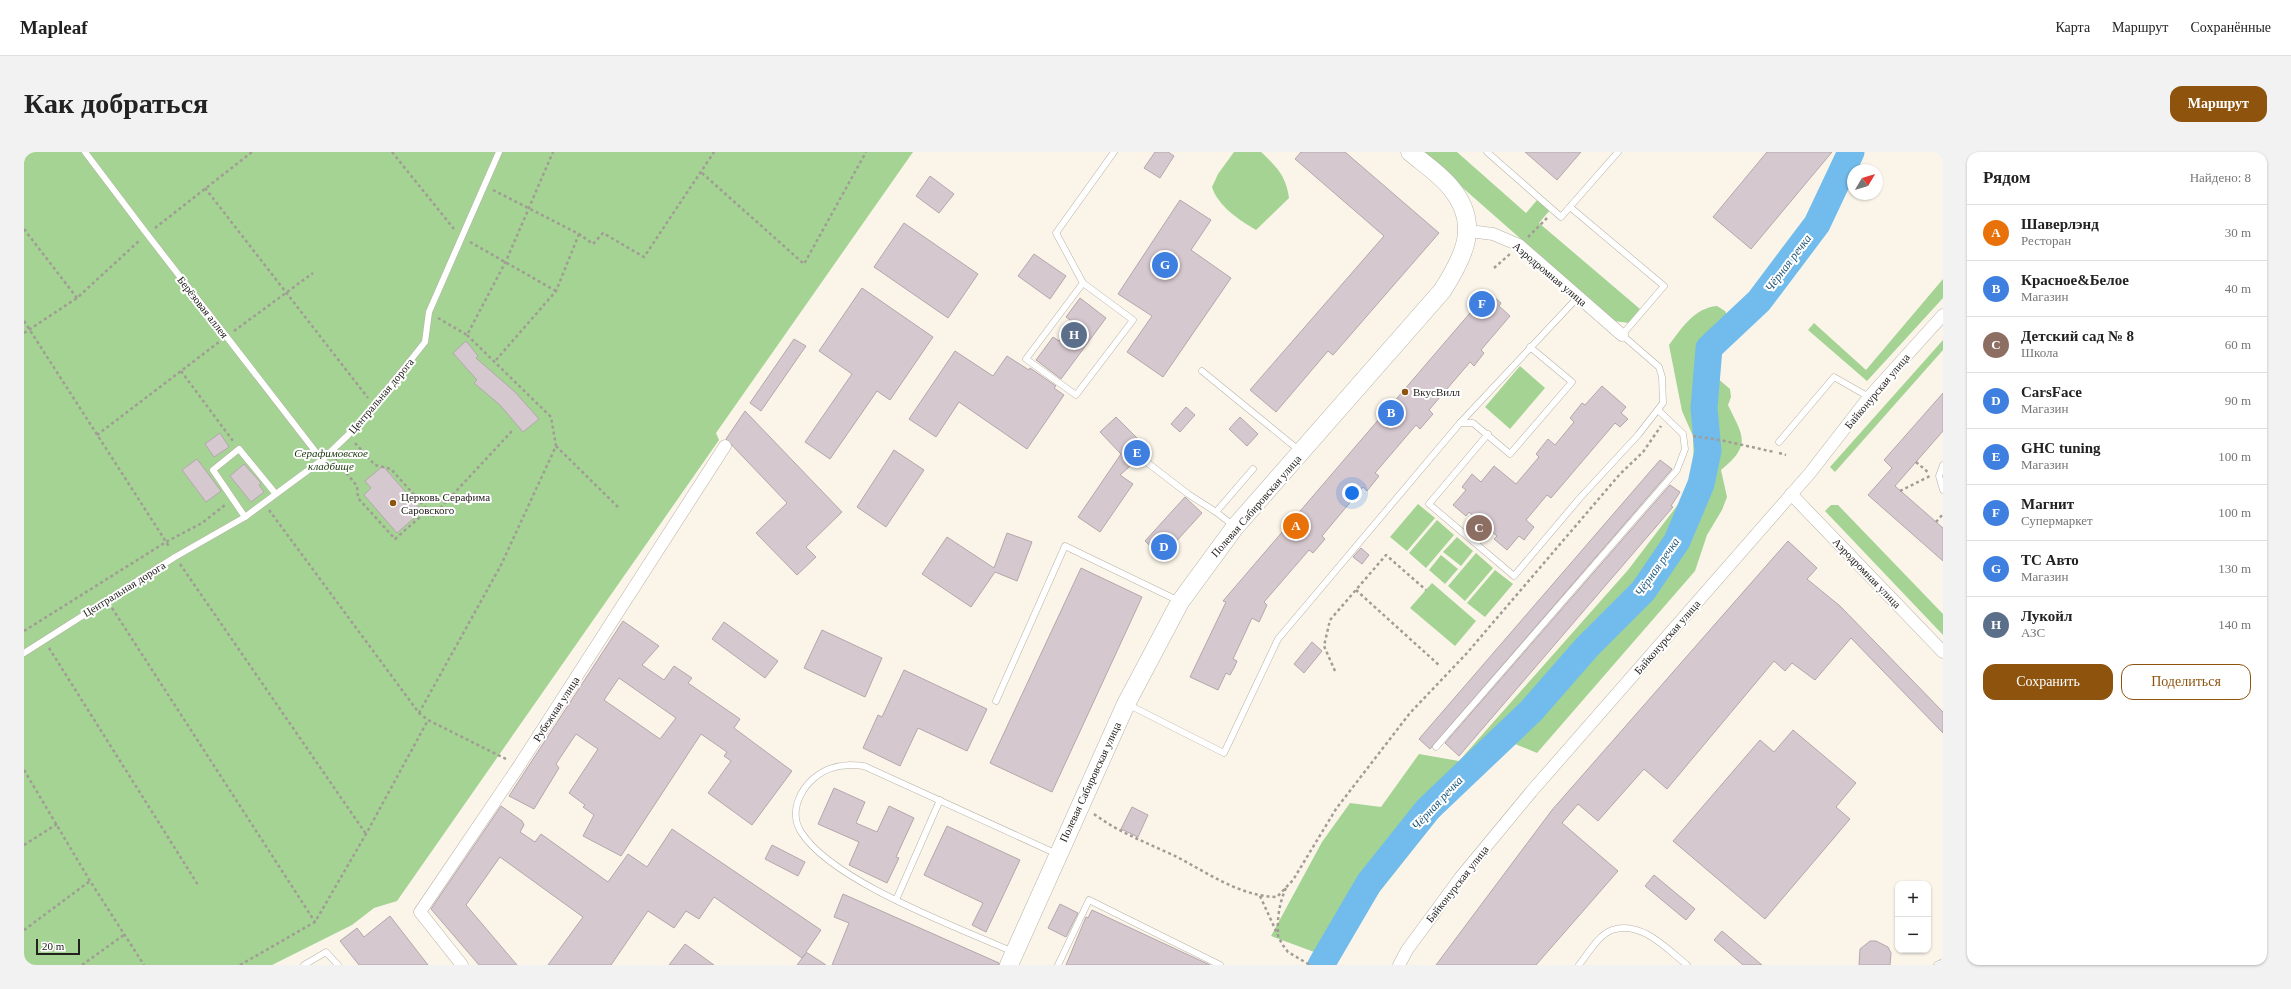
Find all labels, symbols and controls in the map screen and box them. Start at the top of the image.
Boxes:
text: Mapleaf [20,17,88,38]
text: Карта [2055,20,2090,35]
text: Маршрут [2112,20,2168,35]
text: Сохранённые [2190,20,2271,35]
button: Маршрут [2170,86,2267,122]
text: Как добраться [24,88,208,119]
north arrow [1847,164,1883,200]
text: Рядом [1983,168,2031,187]
text: Найдено: 8 [2190,170,2251,185]
text: Шаверлэнд [2021,216,2099,232]
text: A [1991,225,2001,240]
text: 30 m [2225,225,2251,240]
water label: Чёрная речка [1762,231,1814,295]
text: Ресторан [2021,233,2071,248]
street label: Аэродромная улица [1511,240,1589,308]
pin: G [1152,250,1178,280]
text: Красное&Белое [2021,272,2129,288]
street label: Берёзовая аллея [175,274,231,340]
text: B [1992,281,2000,296]
text: 40 m [2225,281,2251,296]
pin: F [1469,289,1495,319]
text: Магазин [2021,289,2068,304]
pin: H [1061,320,1087,350]
text: Детский сад № 8 [2021,328,2134,344]
text: C [1991,337,2001,352]
text: 60 m [2225,337,2251,352]
text: Школа [2021,345,2058,360]
street label: Байконурская улица [1842,351,1912,431]
street label: Центральная дорога [346,356,416,436]
text: CarsFace [2021,384,2082,400]
place label: ВкусВилл [1413,386,1461,398]
marker: ВкусВилл [1400,387,1410,397]
text: D [1991,393,2001,408]
text: 90 m [2225,393,2251,408]
pin: B [1378,398,1404,428]
text: Магазин [2021,401,2068,416]
pin: E [1124,438,1150,468]
text: GHC tuning [2021,440,2101,456]
park label: Серафимовское кладбище [294,447,368,472]
text: E [1992,449,2000,464]
text: 100 m [2218,449,2251,464]
street label: Полевая Сабировская улица [1208,452,1304,559]
text: Магазин [2021,457,2068,472]
your location [1342,483,1362,503]
place label: Церковь Серафима Саровского [401,491,490,516]
text: Магнит [2021,496,2074,512]
marker: Церковь Серафима Саровского [388,498,398,508]
text: F [1992,505,2000,520]
text: 100 m [2218,505,2251,520]
pin: A [1283,511,1309,541]
pin: C [1466,513,1492,543]
text: Супермаркет [2021,513,2093,528]
pin: D [1151,532,1177,562]
water label: Чёрная речка [1632,535,1682,599]
street label: Аэродромная улица [1831,536,1904,610]
text: ТС Авто [2021,552,2079,568]
street label: Центральная дорога [81,559,167,619]
text: G [1991,561,2001,576]
text: 130 m [2218,561,2251,576]
text: Магазин [2021,569,2068,584]
street label: Байконурская улица [1632,597,1702,676]
text: Лукойл [2021,608,2072,624]
text: H [1991,617,2001,632]
text: 140 m [2218,617,2251,632]
text: АЗС [2021,625,2045,640]
button: Сохранить [1983,664,2113,700]
button: Поделиться [2121,664,2251,700]
street label: Рубежная улица [531,674,582,744]
street label: Полевая Сабировская улица [1057,720,1123,844]
water label: Чёрная речка [1409,773,1465,833]
street label: Байконурская улица [1423,843,1491,925]
map controls [1895,881,1931,953]
button: + [1895,881,1931,917]
button: − [1895,917,1931,953]
scale bar [36,937,80,956]
text: 20 m [42,940,64,952]

